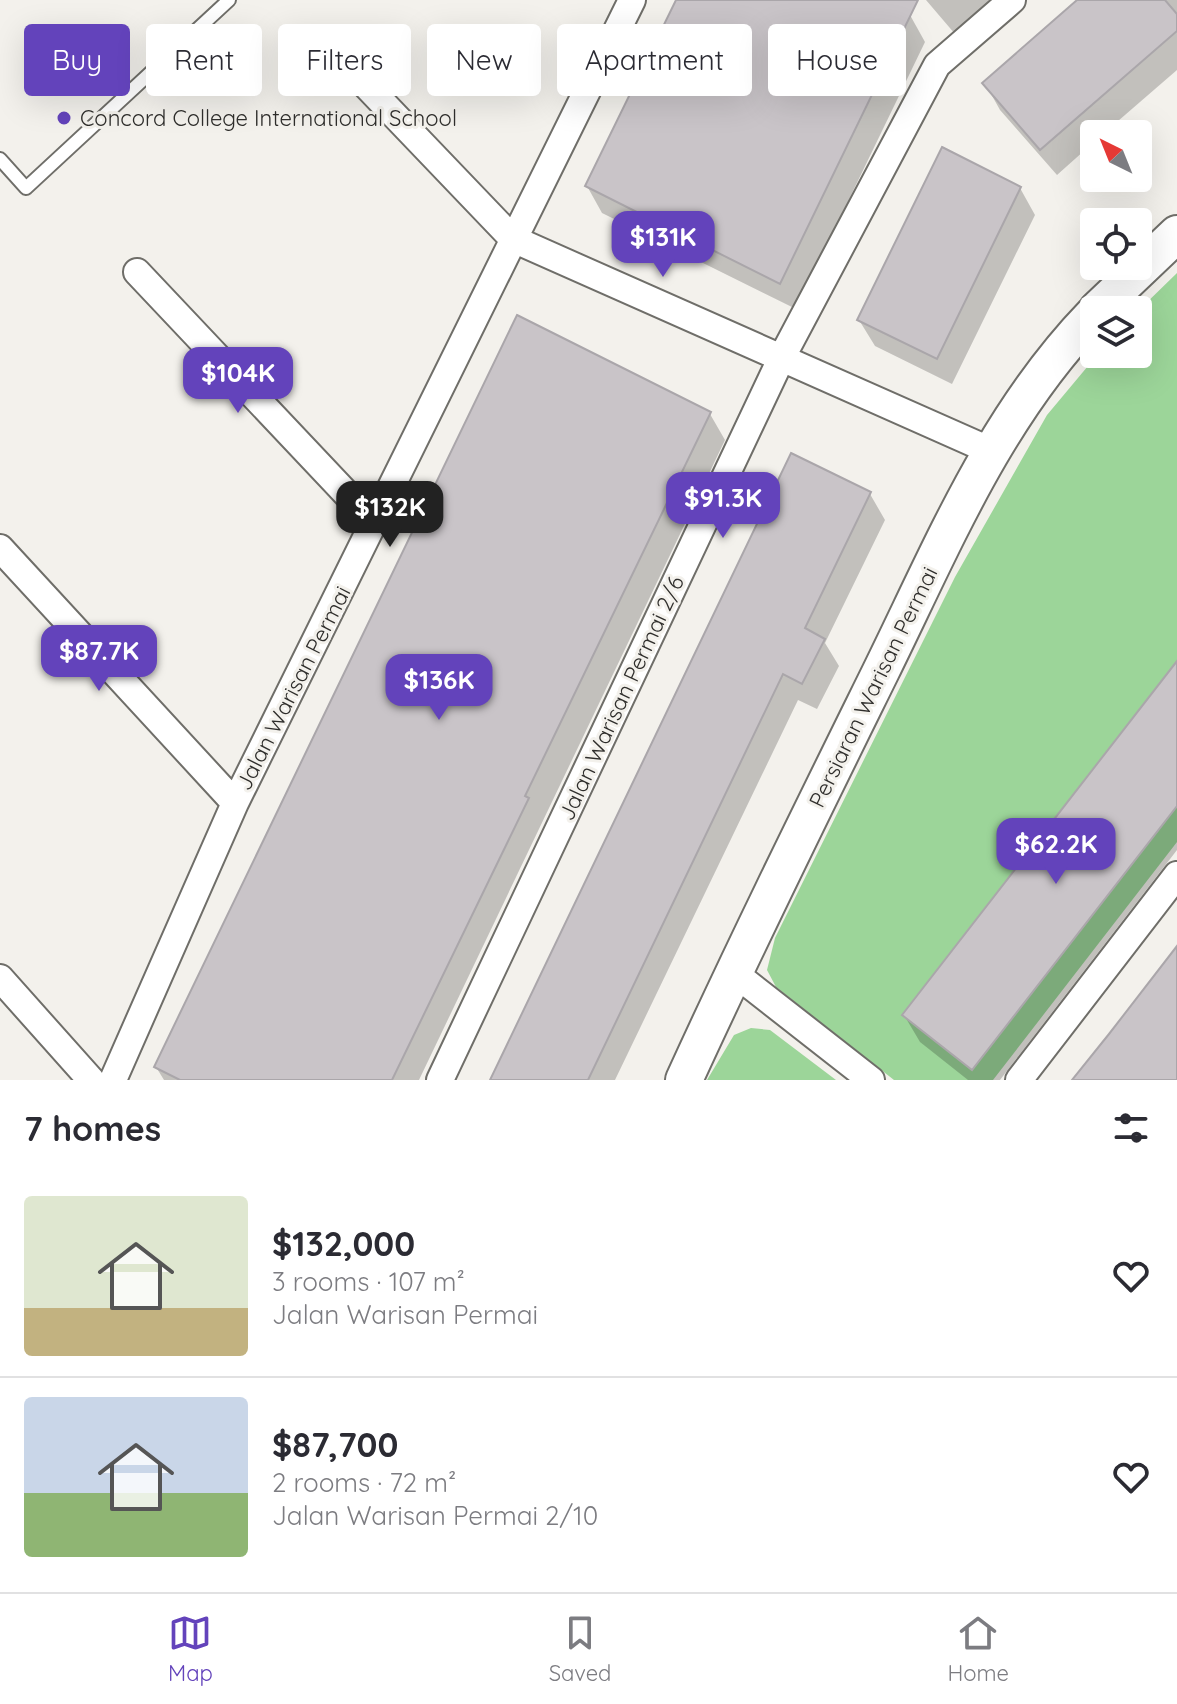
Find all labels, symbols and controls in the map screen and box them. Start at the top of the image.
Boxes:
chip: Buy [24,24,130,96]
chip: Rent [146,24,262,96]
chip: Filters [278,24,411,96]
chip: New [427,24,541,96]
chip: Apartment [557,24,752,96]
chip: House [768,24,906,96]
place label: Concord College International School [80,104,457,132]
marker: Concord College International School [55,109,73,127]
north arrow [1080,120,1152,192]
map controls [1080,120,1152,368]
button: locate [1080,208,1152,280]
pin: $131K [607,211,719,279]
text: $131K [630,220,696,253]
button: layers [1080,296,1152,368]
pin: $104K [182,347,294,415]
text: $104K [201,356,275,389]
pin: $91.3K [658,472,788,540]
pin: $132K [334,481,446,549]
text: $91.3K [684,481,762,514]
text: $132K [354,490,426,523]
street label: Persiaran Warisan Permai [802,562,944,812]
street label: Jalan Warisan Permai 2/6 [552,571,690,825]
street label: Jalan Warisan Permai [229,581,357,795]
pin: $87.7K [34,625,164,693]
text: $87.7K [59,634,139,667]
pin: $136K [383,654,495,722]
text: $136K [403,663,475,696]
pin: $62.2K [991,818,1121,886]
text: $62.2K [1015,827,1098,860]
icon: filters [1109,1106,1153,1150]
text: 7 homes [24,1107,161,1150]
text: $132,000 [272,1222,415,1265]
icon: home [88,1228,184,1324]
icon: heart [1109,1254,1153,1298]
text: 3 rooms · 107 m² [272,1265,465,1298]
text: Jalan Warisan Permai [272,1298,538,1331]
text: $87,700 [272,1423,398,1466]
icon: home [88,1429,184,1525]
icon: heart [1109,1455,1153,1499]
text: 2 rooms · 72 m² [272,1466,456,1499]
text: Jalan Warisan Permai 2/10 [272,1499,598,1532]
tab: Map [168,1611,213,1687]
tab: Saved [549,1611,611,1687]
tab: Home [947,1611,1009,1687]

